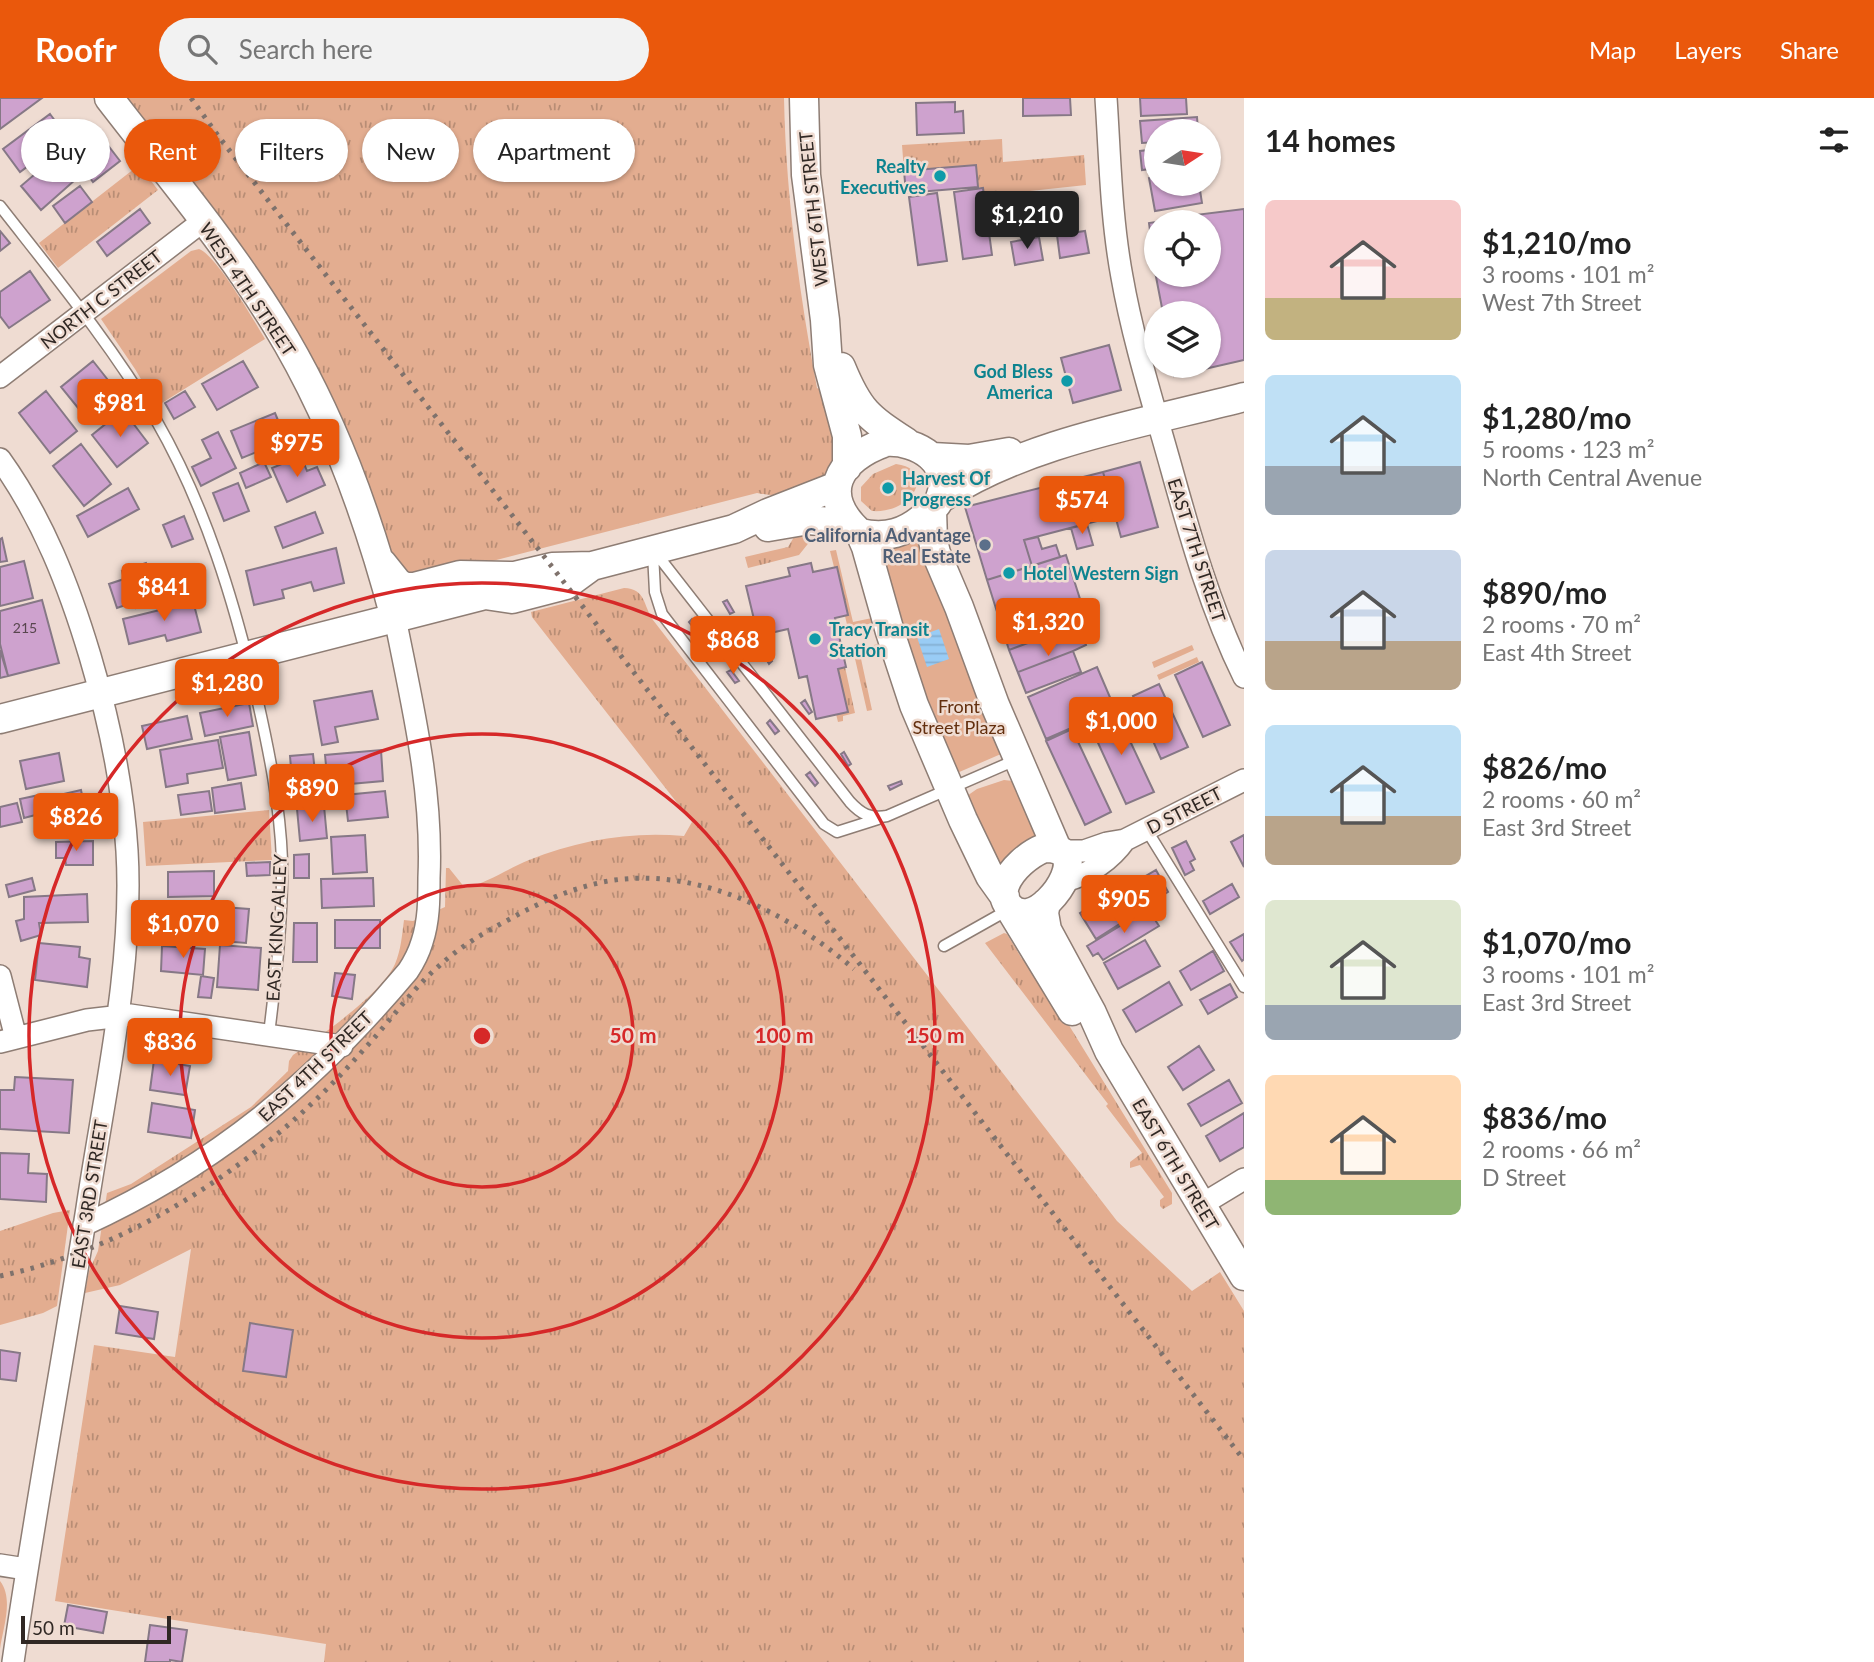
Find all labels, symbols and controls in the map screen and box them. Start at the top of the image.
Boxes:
search box [159,18,649,81]
text: Roofr [35,29,117,69]
icon: search [183,30,221,68]
text: Search here [239,33,373,65]
text: Map [1589,35,1636,64]
text: Layers [1674,35,1742,64]
text: Share [1780,35,1839,64]
chip: Buy [21,119,110,182]
chip: Rent [124,119,221,182]
chip: Filters [235,119,348,182]
chip: New [362,119,459,182]
chip: Apartment [473,119,635,182]
north arrow [1144,119,1222,196]
map controls [1144,119,1221,378]
icon: filters [1815,121,1853,159]
text: 14 homes [1265,122,1396,158]
street label: WEST 6TH STREET [794,130,832,288]
place label: Realty Executives [840,155,926,198]
marker: Realty Executives [932,168,948,184]
pin: $1,210 [970,192,1084,251]
text: $1,210 [991,200,1063,228]
button: locate [1144,210,1221,287]
street label: WEST 4TH STREET [195,218,301,360]
text: $1,210/mo [1482,224,1631,260]
icon: home [1321,228,1405,312]
street label: NORTH C STREET [36,245,166,353]
text: 3 rooms · 101 m² [1482,260,1654,288]
text: West 7th Street [1482,288,1642,316]
button: layers [1144,301,1221,378]
place label: God Bless America [974,360,1053,403]
marker: God Bless America [1059,373,1075,389]
pin: $981 [79,380,161,439]
text: $981 [93,388,147,416]
text: $1,280/mo [1482,399,1631,435]
icon: home [1321,403,1405,487]
pin: $975 [256,420,338,479]
text: $975 [270,428,324,456]
text: 5 rooms · 123 m² [1482,435,1654,463]
text: North Central Avenue [1482,463,1702,491]
place label: Harvest Of Progress [902,467,991,510]
street label: EAST 7TH STREET [1163,475,1231,625]
pin: $574 [1041,476,1123,536]
marker: Harvest Of Progress [880,480,896,496]
text: $574 [1055,485,1109,513]
place label: California Advantage Real Estate [804,524,971,567]
marker: California Advantage Real Estate [977,537,993,553]
place label: Hotel Western Sign [1023,562,1179,584]
pin: $841 [123,564,205,623]
marker: Hotel Western Sign [1001,565,1017,581]
text: $841 [137,572,191,600]
text: $890/mo [1482,574,1607,610]
icon: home [1321,578,1405,662]
pin: $1,320 [991,598,1105,658]
text: $1,320 [1012,607,1084,635]
text: 2 rooms · 70 m² [1482,610,1641,638]
pin: $868 [692,616,774,676]
place label: Tracy Transit Station [829,618,930,661]
house number: 215 [13,619,37,636]
text: $868 [706,625,760,653]
marker: Tracy Transit Station [807,631,823,647]
text: East 4th Street [1482,638,1632,666]
pin: $1,280 [170,660,284,719]
text: $1,280 [191,668,263,696]
park label: Front Street Plaza [912,695,1006,738]
pin: $1,000 [1064,698,1178,757]
text: $1,000 [1085,706,1157,734]
text: $826/mo [1482,749,1607,785]
icon: home [1321,753,1405,837]
pin: $890 [271,764,353,824]
text: $890 [285,773,339,801]
street label: D STREET [1143,782,1226,838]
text: 2 rooms · 60 m² [1482,785,1641,813]
pin: $826 [35,794,117,853]
text: $826 [49,802,103,830]
text: East 3rd Street [1482,813,1631,841]
street label: EAST KING ALLEY [261,853,291,1002]
pin: $905 [1083,876,1165,935]
text: $905 [1097,884,1151,912]
pin: $1,070 [126,900,240,960]
text: $1,070 [147,909,219,937]
text: $1,070/mo [1482,924,1631,960]
icon: home [1321,928,1405,1012]
text: 3 rooms · 101 m² [1482,960,1654,988]
text: East 3rd Street [1482,988,1631,1016]
street label: EAST 4TH STREET [254,1006,377,1126]
pin: $836 [129,1018,211,1078]
text: 50 m [609,1022,657,1047]
text: 100 m [754,1022,814,1047]
text: 150 m [905,1022,965,1047]
centre of rings [470,1024,494,1048]
text: $836 [143,1027,197,1055]
street label: EAST 6TH STREET [1128,1094,1224,1234]
text: $836/mo [1482,1099,1607,1135]
icon: home [1321,1103,1405,1187]
street label: EAST 3RD STREET [66,1118,112,1270]
text: 2 rooms · 66 m² [1482,1135,1641,1163]
text: D Street [1482,1163,1566,1191]
scale bar [21,1613,172,1645]
text: 50 m [32,1616,75,1639]

